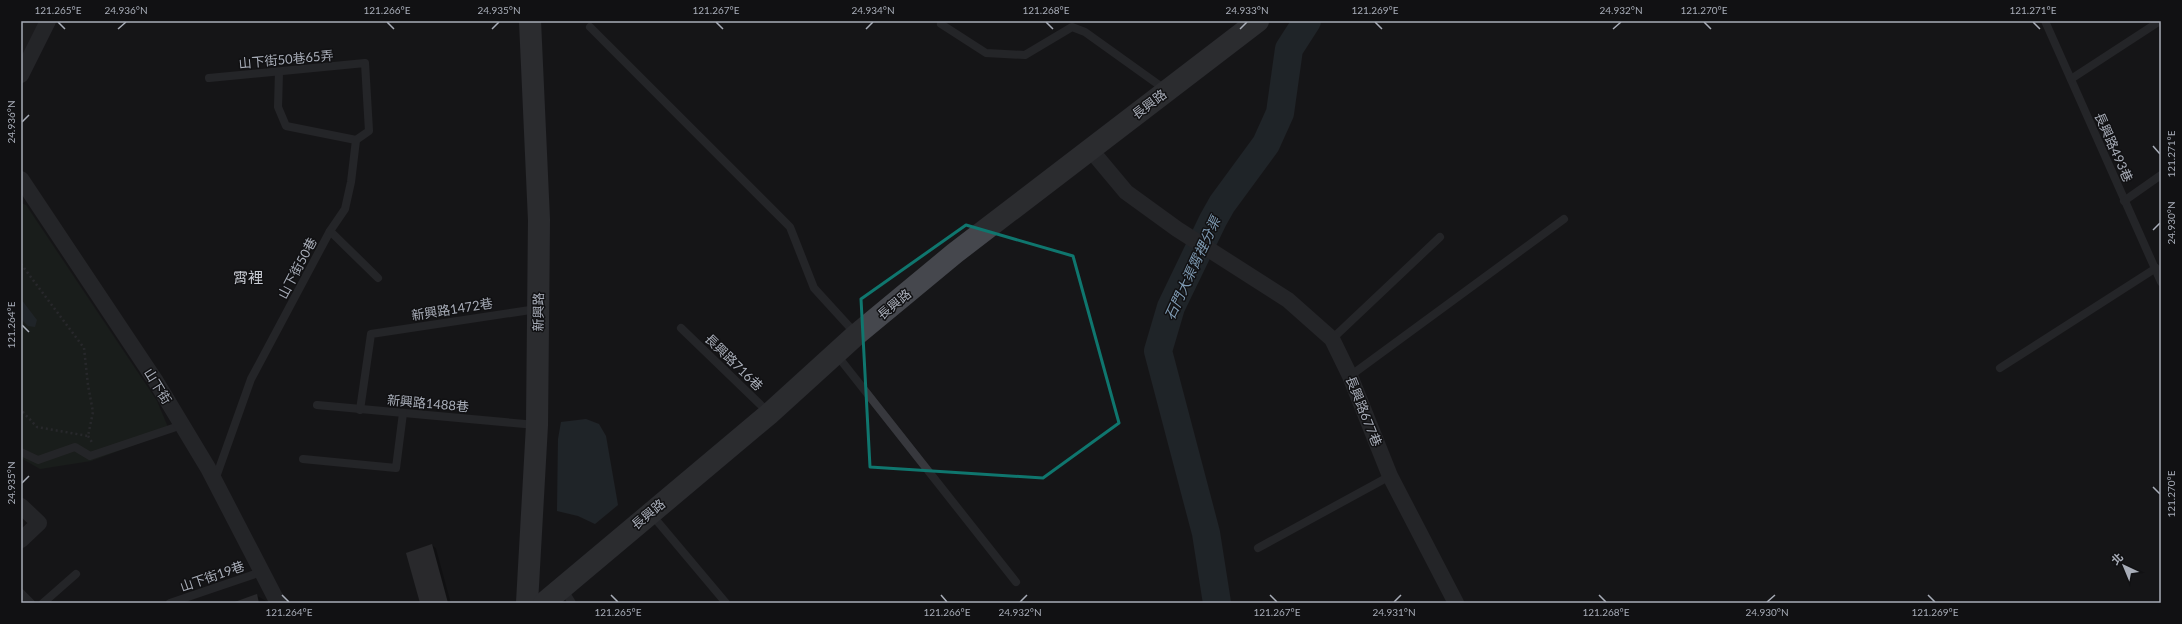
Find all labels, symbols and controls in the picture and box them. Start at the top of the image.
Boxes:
text: 121.265°E [34,4,82,16]
text: 24.936°N [104,4,148,16]
text: 121.266°E [363,4,411,16]
text: 24.935°N [477,4,521,16]
text: 121.267°E [692,4,740,16]
text: 24.934°N [851,4,895,16]
text: 121.268°E [1022,4,1070,16]
text: 24.933°N [1225,4,1269,16]
text: 121.269°E [1351,4,1399,16]
text: 24.932°N [1599,4,1643,16]
text: 121.270°E [1680,4,1728,16]
text: 121.271°E [2009,4,2057,16]
street label: 山下街50巷65弄 [238,47,334,71]
street label: 長興路 [1129,86,1169,122]
text: 24.936°N [5,100,17,144]
street label: 長興路493巷 [2092,110,2136,184]
text: 121.271°E [2165,130,2177,178]
text: 24.930°N [2165,201,2177,245]
water label: 石門大渠霄裡分渠 [1161,212,1224,322]
street label: 山下街50巷 [274,235,320,301]
district label: 霄裡 [233,268,263,286]
street label: 長興路 [874,285,914,323]
street label: 新興路 [530,292,546,332]
street label: 新興路1472巷 [410,295,494,323]
text: 121.264°E [5,301,17,349]
street label: 長興路716巷 [702,330,766,394]
street label: 山下街 [141,365,175,407]
street label: 長興路677巷 [1343,373,1385,449]
street label: 新興路1488巷 [386,391,470,415]
text: 24.935°N [5,461,17,505]
text: 121.270°E [2165,470,2177,518]
street label: 長興路 [628,495,668,533]
north arrow [2104,546,2144,586]
text: 北 [2108,550,2125,567]
street label: 山下街19巷 [178,558,246,594]
text: 121.264°E [265,606,313,618]
text: 121.265°E [594,606,642,618]
text: 121.266°E [923,606,971,618]
text: 24.932°N [998,606,1042,618]
text: 121.267°E [1253,606,1301,618]
text: 24.931°N [1372,606,1416,618]
text: 121.268°E [1582,606,1630,618]
text: 24.930°N [1745,606,1789,618]
text: 121.269°E [1911,606,1959,618]

